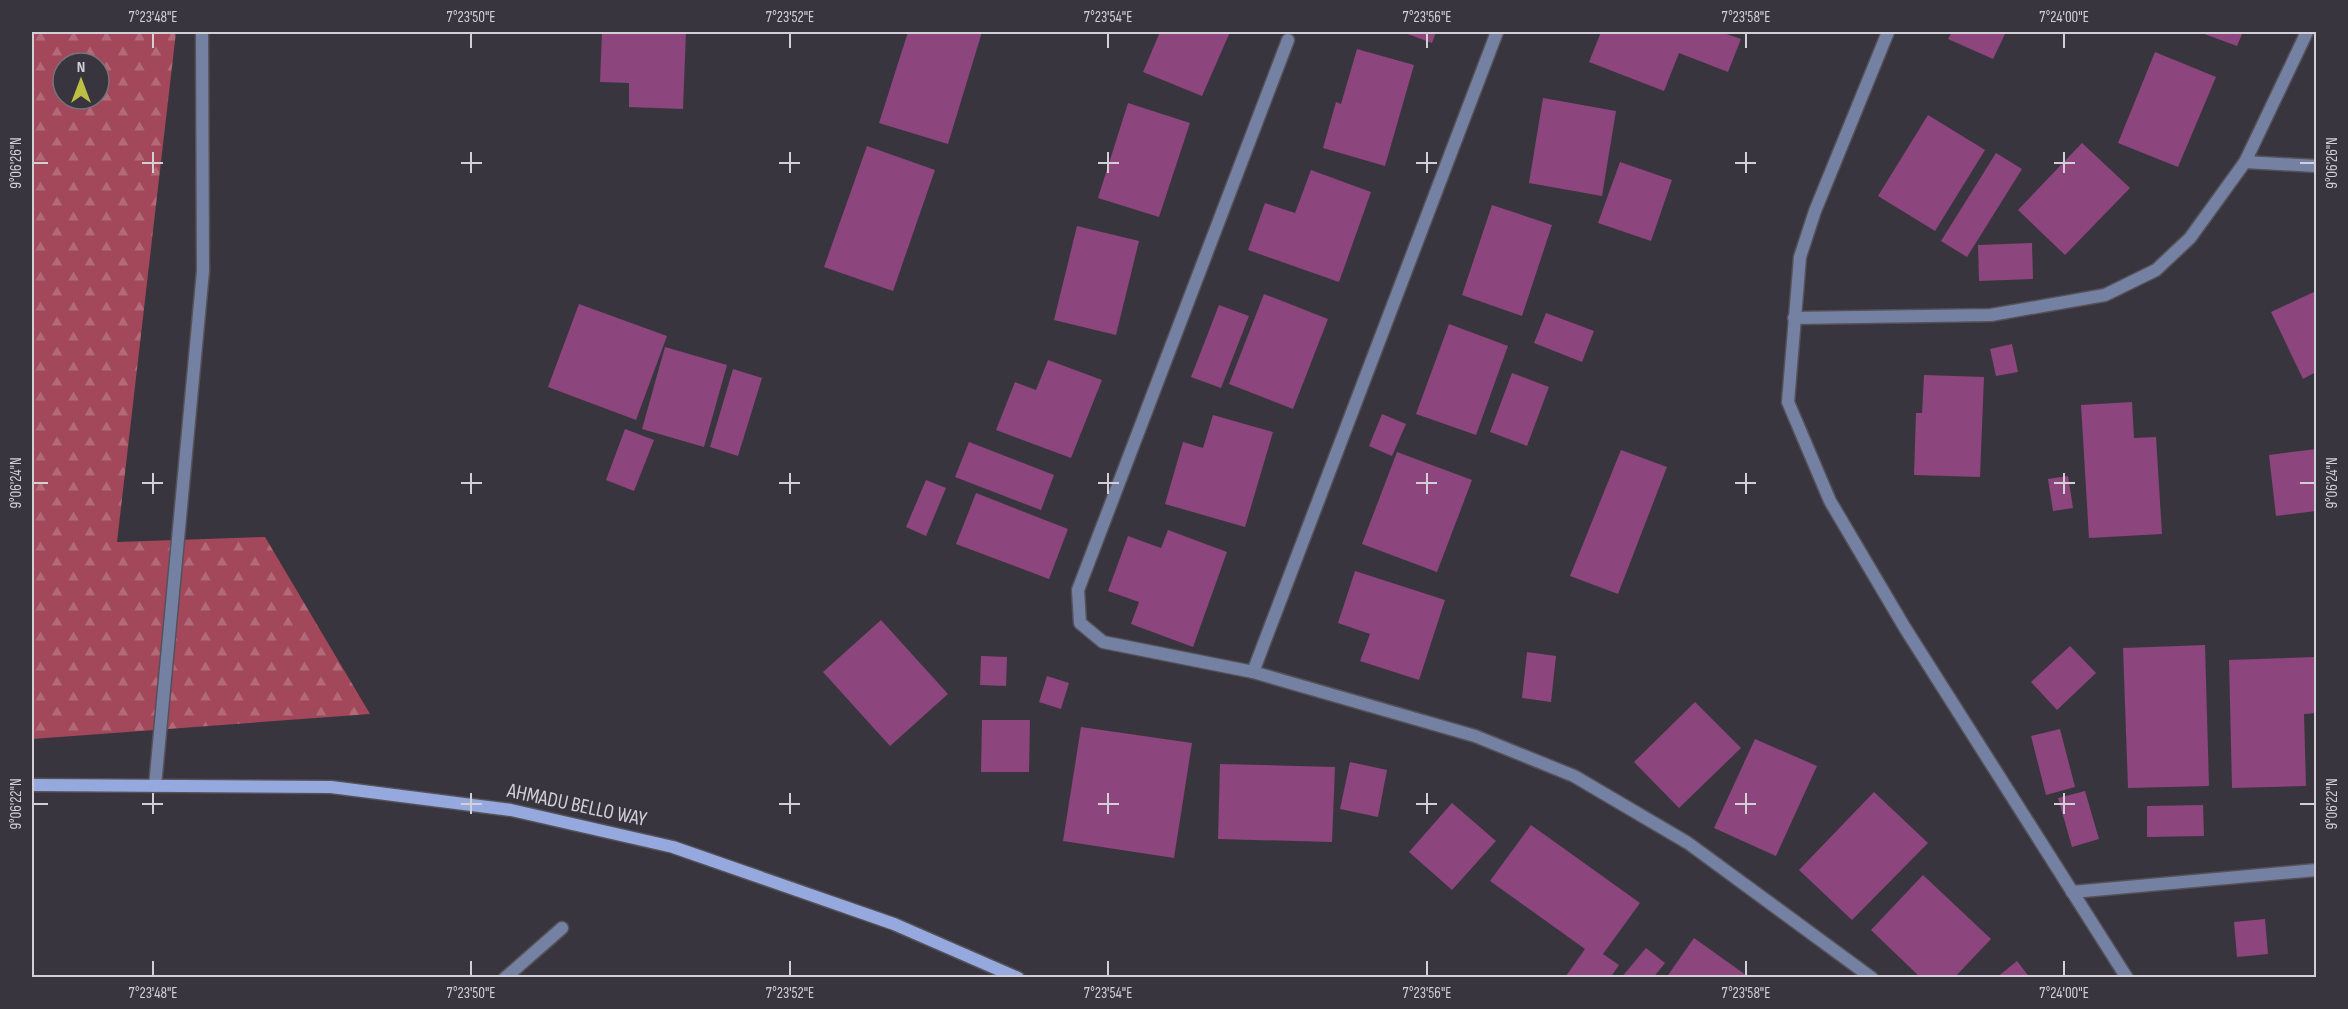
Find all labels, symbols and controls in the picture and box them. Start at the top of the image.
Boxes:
text: 7°23'48"E [128,8,178,27]
text: 7°23'50"E [446,8,496,27]
text: 7°23'52"E [766,8,814,27]
text: 7°23'54"E [1084,8,1132,27]
text: 7°23'56"E [1403,8,1451,27]
text: 7°23'58"E [1722,8,1770,27]
text: 7°24'00"E [2039,8,2089,27]
north arrow [51,51,111,111]
text: N [77,58,85,77]
text: 9°06'26"N [7,137,26,189]
text: 9°06'26"N [2323,137,2342,189]
text: 9°06'24"N [7,457,26,509]
text: 9°06'24"N [2323,457,2342,509]
text: 9°06'22"N [7,778,26,830]
street label: AHMADU BELLO WAY [504,778,649,832]
text: 9°06'22"N [2323,778,2342,830]
text: 7°23'48"E [128,984,178,1003]
text: 7°23'50"E [446,984,496,1003]
text: 7°23'52"E [766,984,814,1003]
text: 7°23'54"E [1084,984,1132,1003]
text: 7°23'56"E [1403,984,1451,1003]
text: 7°23'58"E [1722,984,1770,1003]
text: 7°24'00"E [2039,984,2089,1003]

